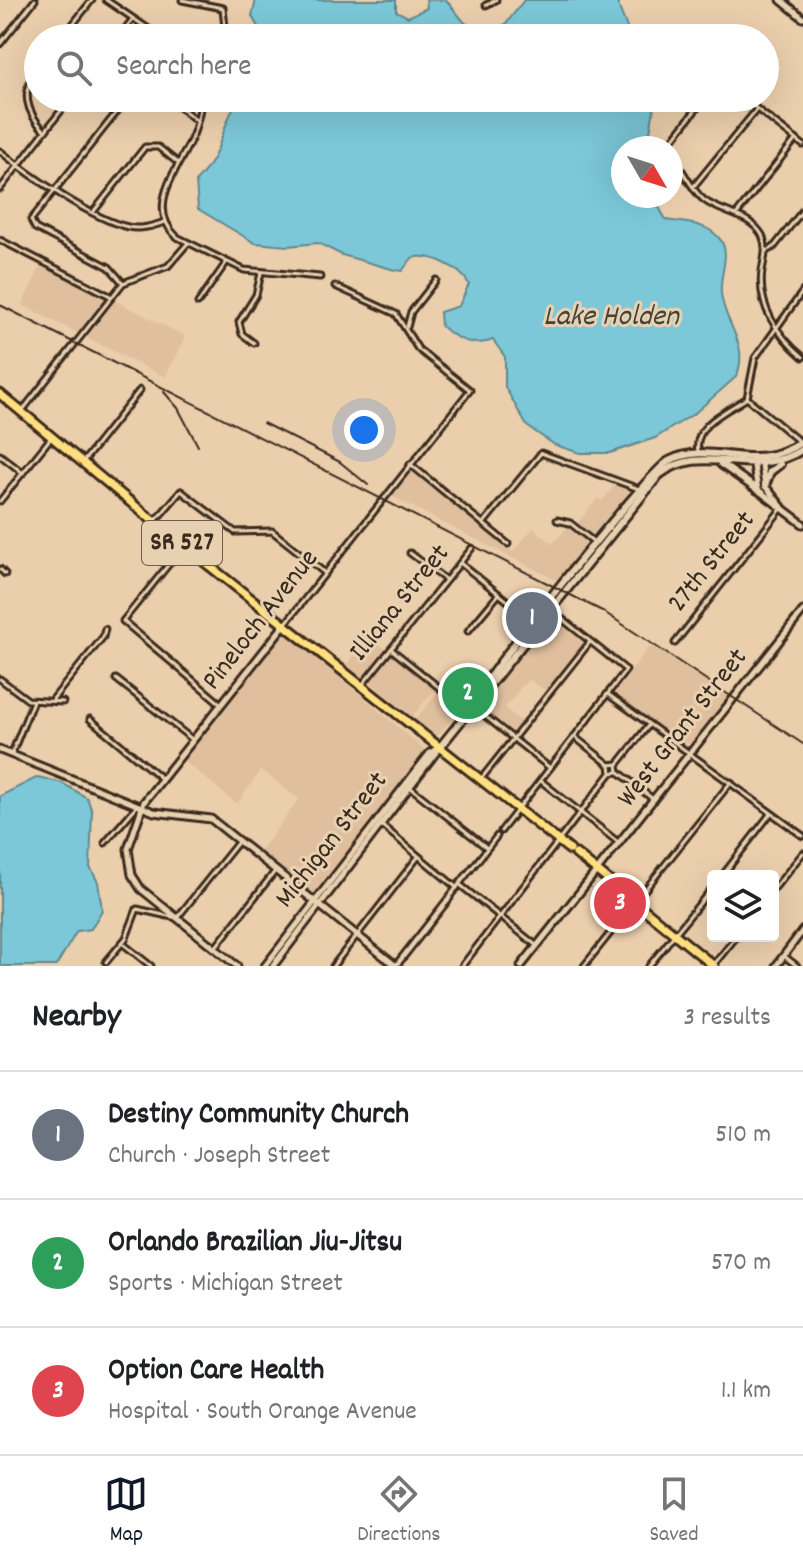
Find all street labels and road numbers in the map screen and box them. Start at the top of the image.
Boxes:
street label: 27th Street [660,504,766,622]
road number: SR 527 [142,521,222,565]
street label: Illiana Street [341,537,461,671]
street label: Pineloch Avenue [194,542,330,700]
street label: West Grant Street [609,641,759,817]
street label: Michigan Street [267,764,399,918]

